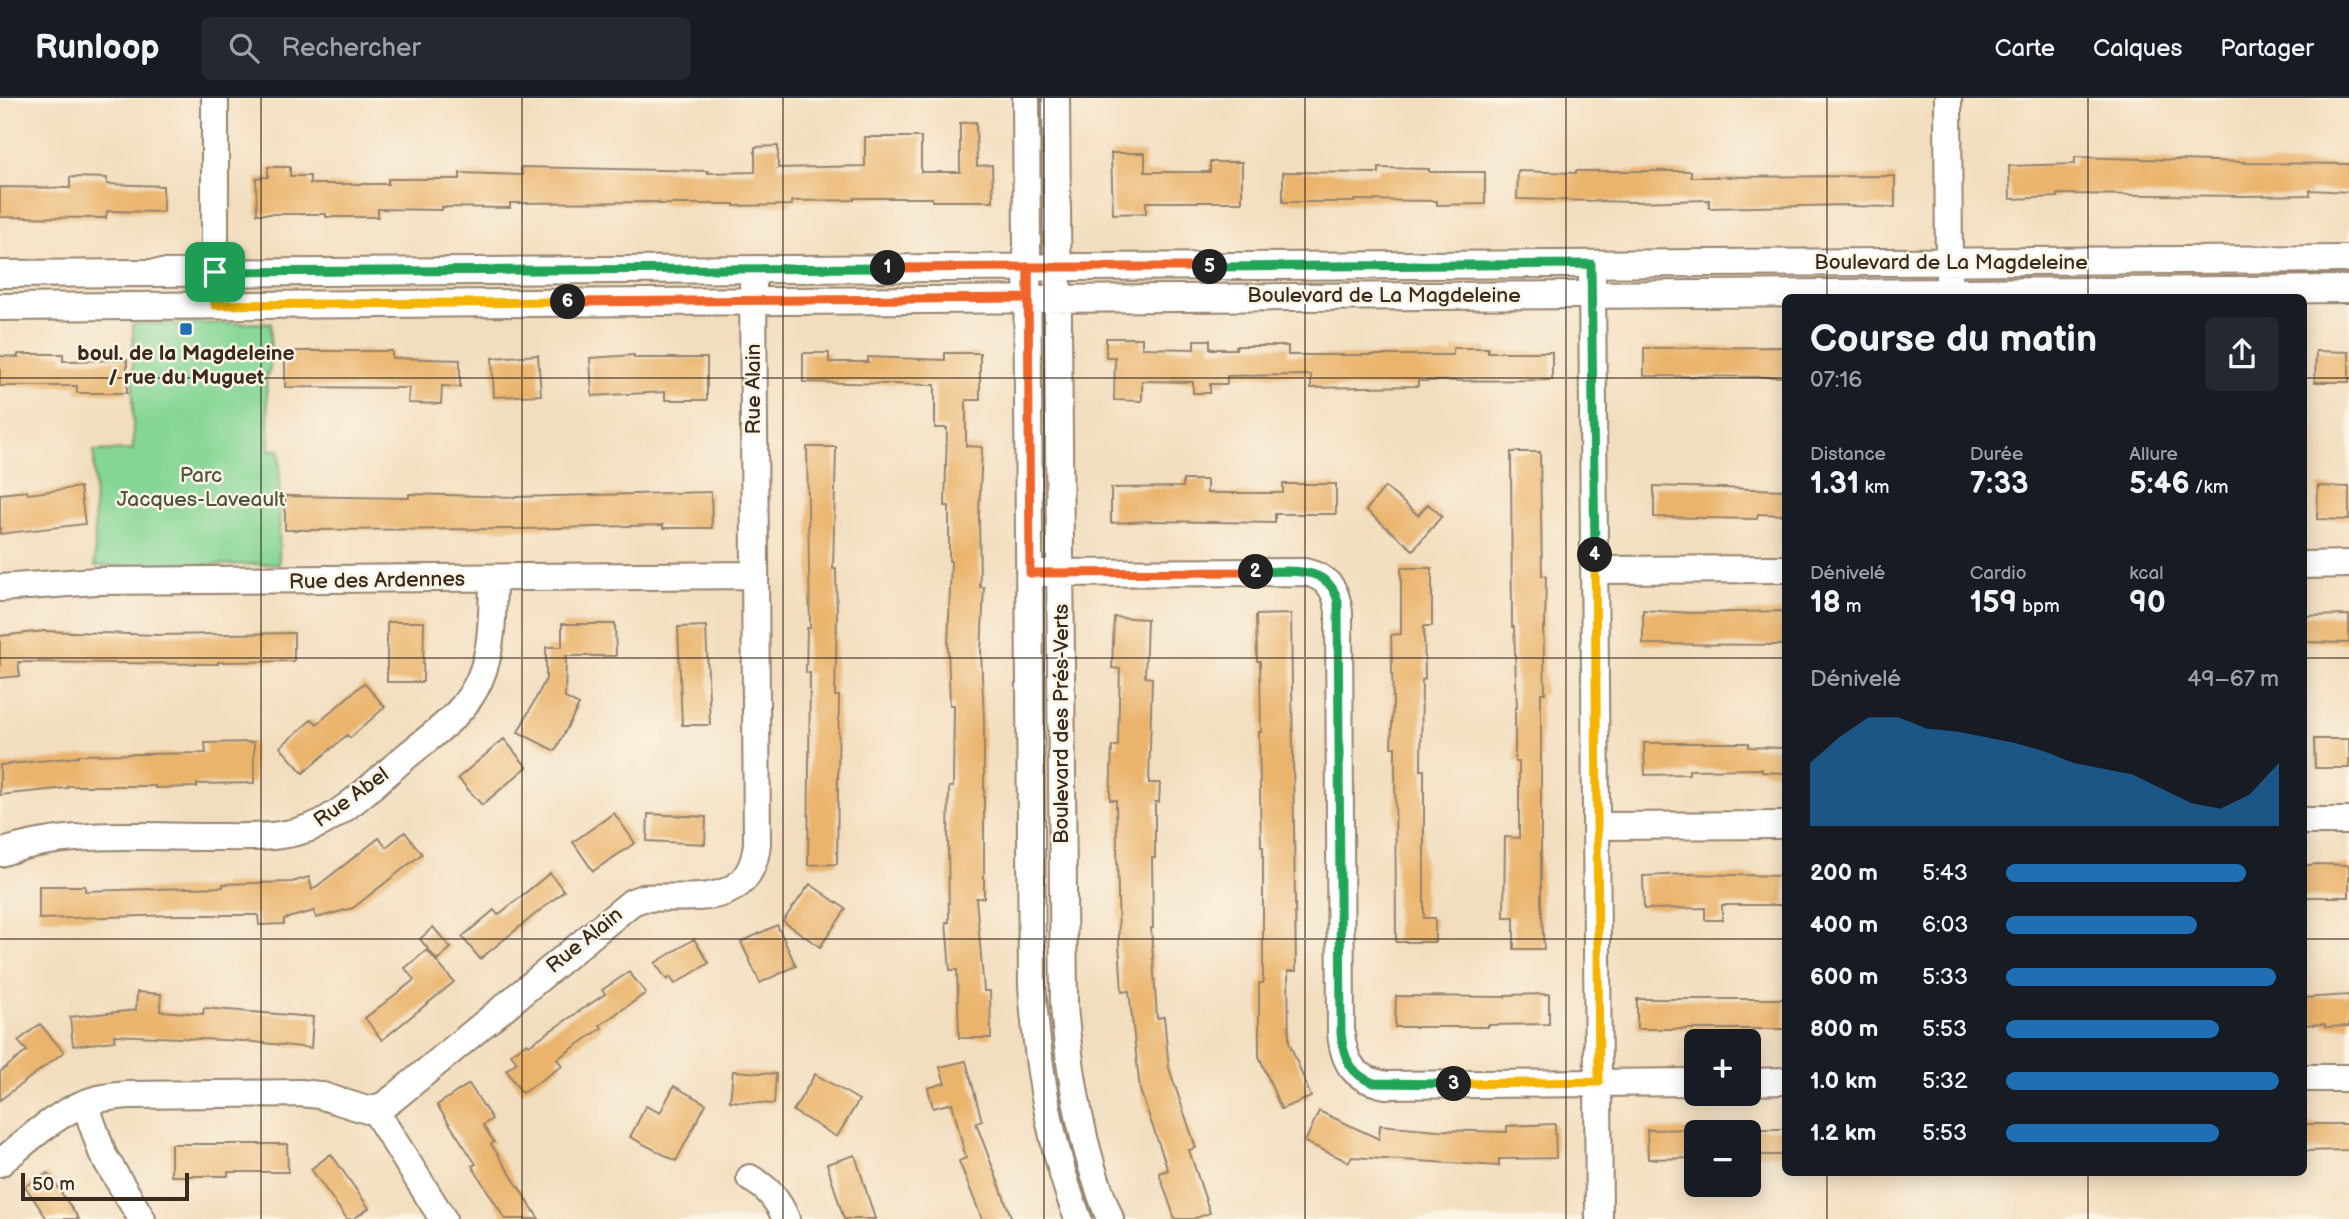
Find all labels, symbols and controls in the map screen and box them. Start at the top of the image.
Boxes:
search box [201,17,691,80]
text: Runloop [35,28,159,68]
icon: search [225,29,263,67]
text: Rechercher [281,33,421,64]
text: Carte [1995,34,2055,63]
text: Calques [2093,34,2182,63]
text: Partager [2220,34,2314,63]
pin [185,242,245,302]
pin: 1 [870,250,906,286]
pin: 5 [1192,250,1228,284]
street label: Boulevard de La Magdeleine [1814,250,2088,275]
icon: arrive [196,253,234,291]
text: 5 [1204,255,1215,278]
text: 1 [884,256,892,279]
street label: Boulevard de La Magdeleine [1247,283,1521,308]
pin: 6 [550,284,586,320]
text: 6 [562,290,573,313]
text: Course du matin [1810,317,2097,362]
button: share [2205,317,2279,391]
marker: boul. de la Magdeleine / rue du Muguet [178,321,194,337]
place label: boul. de la Magdeleine / rue du Muguet [77,341,295,390]
street label: Rue Alain [741,344,766,434]
text: 07:16 [1810,366,1862,394]
text: Distance [1810,443,1886,466]
text: Durée [1970,443,2023,466]
text: Allure [2129,443,2178,466]
park label: Parc Jacques-Laveault [117,463,286,512]
text: 1.31 [1810,466,1859,502]
text: 7:33 [1970,466,2028,502]
text: 5:46 [2129,466,2190,502]
text: km [1859,476,1890,499]
text: /km [2190,476,2228,499]
pin: 4 [1578,538,1612,573]
text: 4 [1589,543,1600,566]
pin: 2 [1238,554,1274,589]
text: 2 [1250,560,1261,583]
text: Dénivelé [1810,562,1885,585]
text: Cardio [1970,562,2027,585]
text: kcal [2129,562,2163,585]
street label: Rue des Ardennes [289,566,465,595]
text: 18 [1810,585,1841,621]
text: 159 [1970,585,2017,621]
text: 90 [2129,585,2166,621]
text: m [1841,595,1862,618]
text: bpm [2017,595,2060,618]
street label: Boulevard des Prés-Verts [1049,604,1074,844]
text: Dénivelé [1810,665,1901,693]
text: 49–67 m [2187,665,2279,693]
street label: Rue Abel [309,762,394,833]
text: 200 m [1810,859,1878,887]
text: 5:43 [1922,859,1968,887]
street label: Rue Alain [541,902,627,979]
text: 400 m [1810,911,1878,939]
text: 6:03 [1922,911,1968,939]
text: 600 m [1810,963,1878,991]
text: 5:33 [1922,963,1968,991]
text: 800 m [1810,1015,1878,1043]
text: 5:53 [1922,1015,1967,1043]
map controls [1684,1029,1761,1197]
button: + [1684,1029,1761,1106]
pin: 3 [1436,1066,1472,1102]
text: 1.0 km [1810,1067,1877,1095]
text: 5:32 [1922,1067,1968,1095]
text: 3 [1448,1072,1459,1095]
text: 1.2 km [1810,1119,1876,1147]
text: 5:53 [1922,1119,1967,1147]
button: − [1684,1120,1761,1197]
scale bar [21,1170,189,1202]
text: 50 m [32,1173,75,1196]

